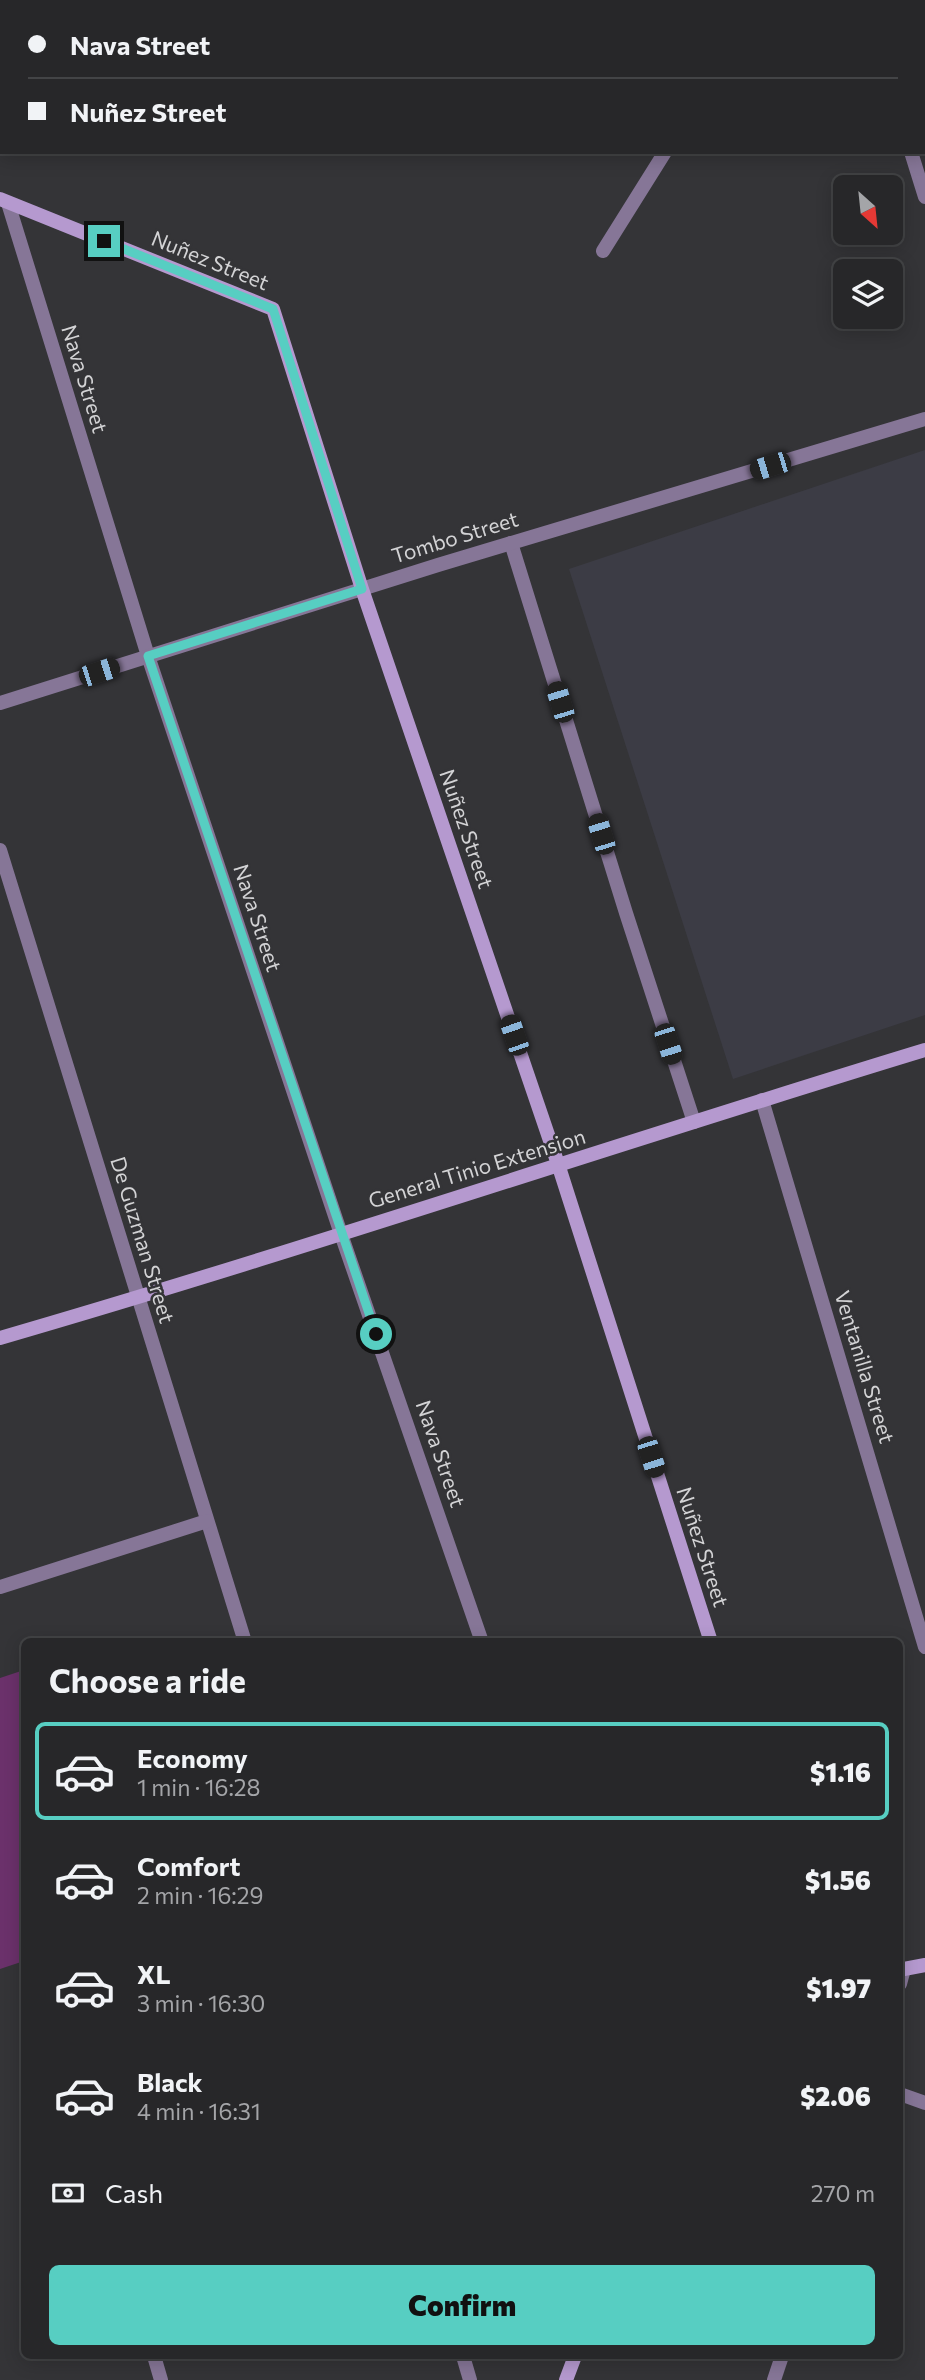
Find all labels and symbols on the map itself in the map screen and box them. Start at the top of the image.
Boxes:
north arrow [833,175,903,245]
route end [88,225,120,257]
street label: Nuñez Street [148,225,273,295]
street label: Nava Street [57,322,114,436]
car [747,450,794,482]
street label: Tombo Street [388,505,521,568]
car [76,656,123,688]
car [544,679,577,725]
street label: Nuñez Street [435,766,500,891]
car [585,811,618,857]
street label: Nava Street [229,861,288,974]
car [498,1012,531,1058]
car [652,1021,685,1067]
street label: General Tinio Extension [365,1123,588,1213]
street label: De Guzman Street [106,1153,181,1326]
street label: Ventanilla Street [830,1287,901,1446]
route start [360,1318,392,1350]
street label: Nava Street [411,1397,471,1510]
car [635,1434,668,1480]
street label: Nuñez Street [672,1483,735,1610]

